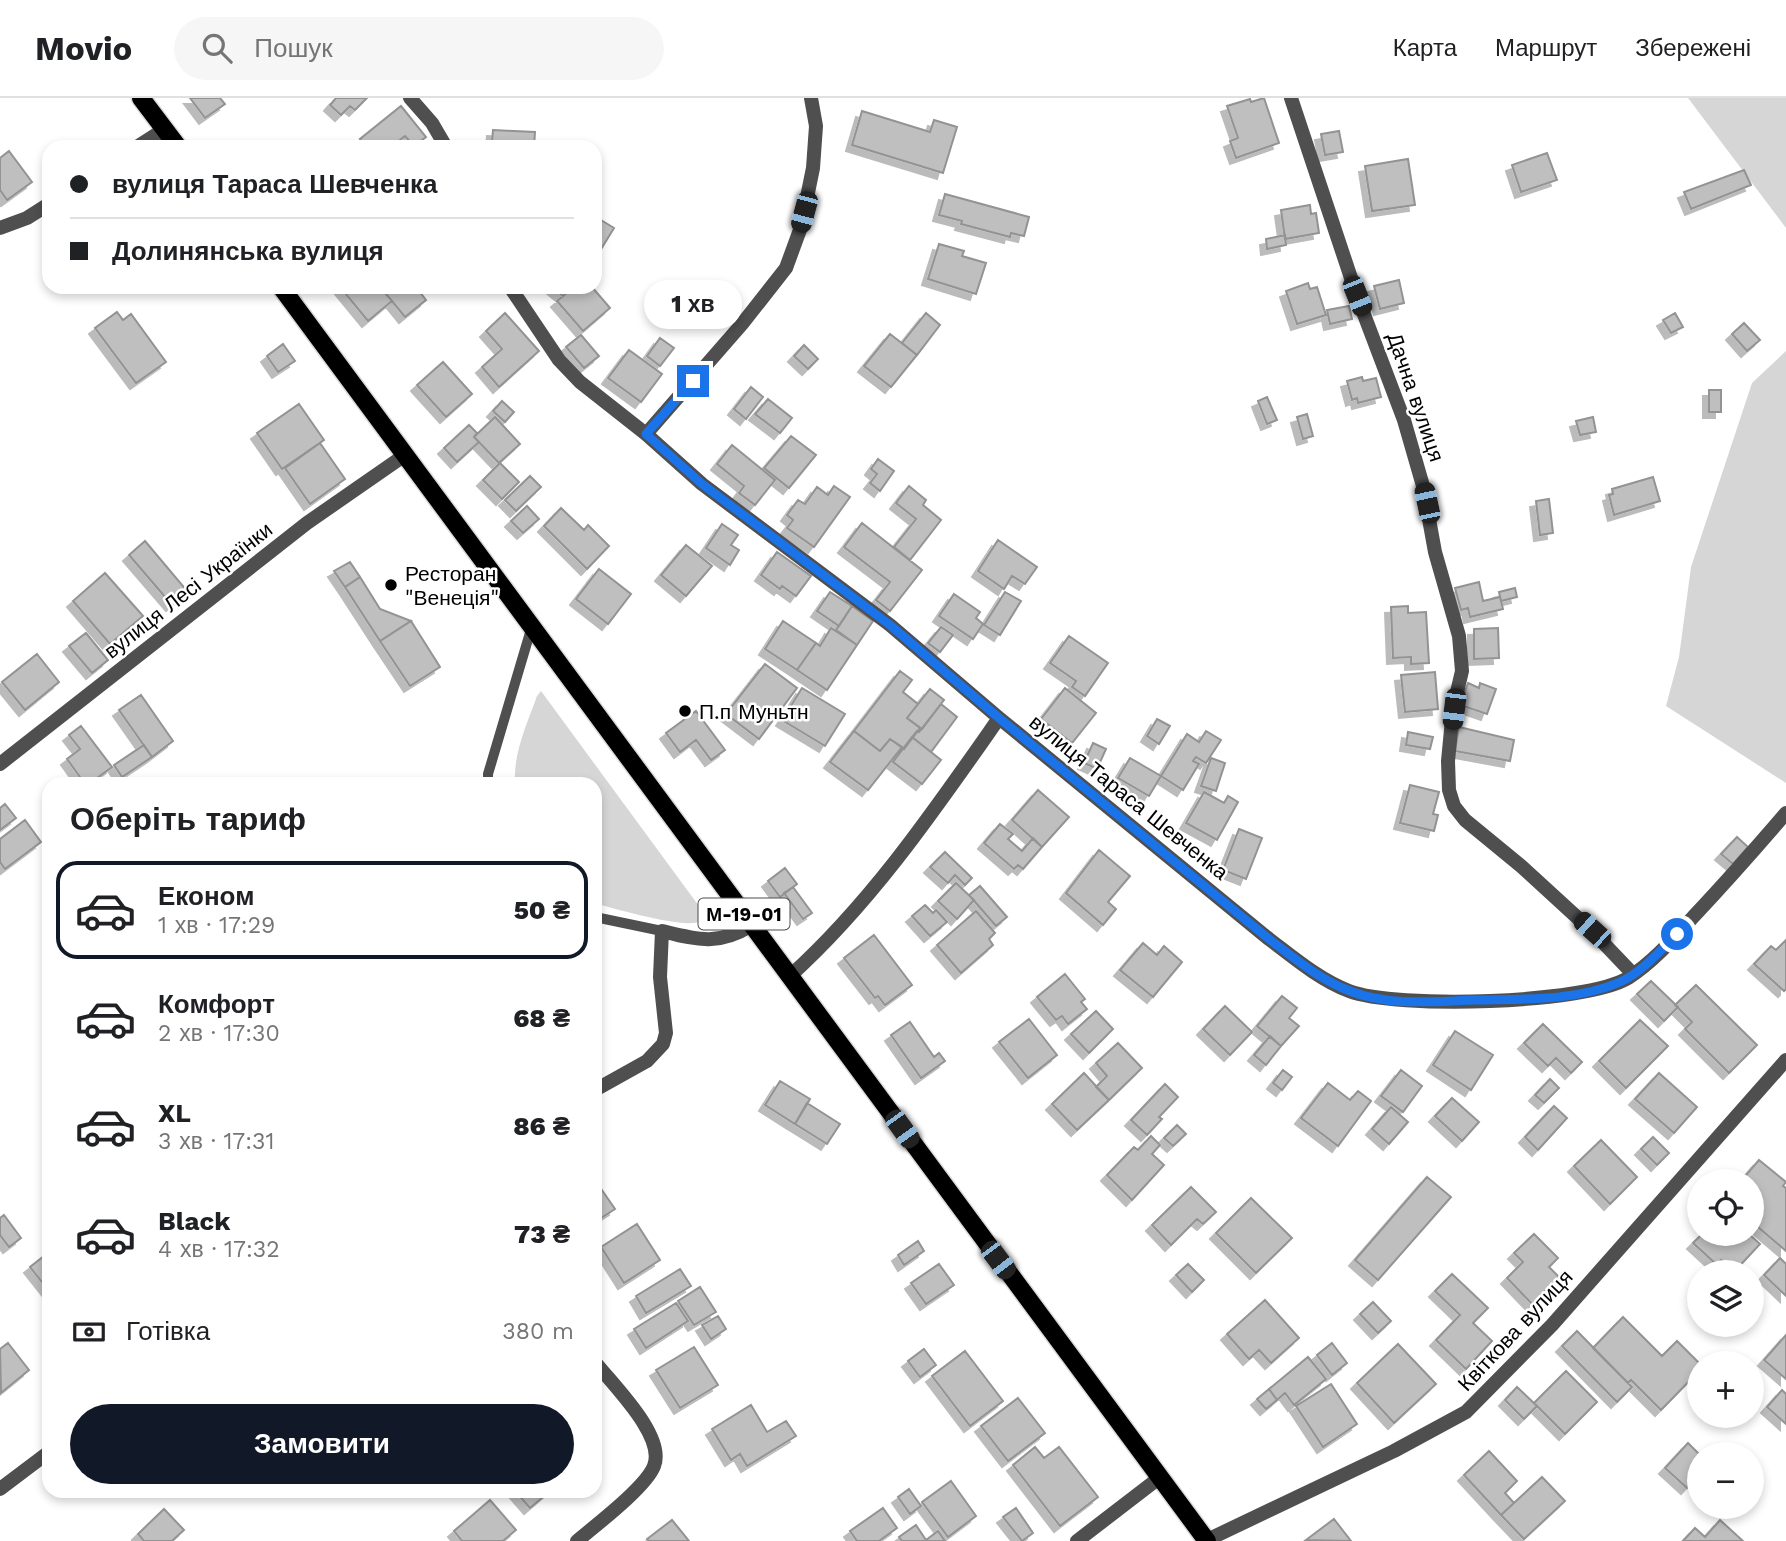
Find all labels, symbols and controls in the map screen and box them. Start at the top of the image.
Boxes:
search box [174,17,664,80]
text: Movio [35,29,132,68]
icon: search [198,29,236,67]
text: Пошук [254,33,333,63]
text: Карта [1393,34,1457,62]
text: Маршрут [1495,34,1597,62]
text: Збережені [1635,34,1751,62]
text: вулиця Тараса Шевченка [112,169,438,199]
car [789,189,820,235]
text: Долинянська вулиця [112,236,384,266]
car [1340,273,1375,319]
callout: 1 хв [644,280,742,328]
text: 1 хв [671,291,715,318]
street label: Дачна вулиця [1382,329,1450,465]
route end [677,365,709,397]
car [1413,480,1442,526]
street label: вулиця Лесі Українки [99,517,277,663]
place label: Ресторан "Венеція" [405,561,499,610]
marker: Ресторан "Венеція" [383,577,399,593]
car [1442,687,1467,731]
place label: П.п Муньтн [699,699,809,724]
marker: П.п Муньтн [677,703,693,719]
street label: вулиця Тараса Шевченка [1025,709,1234,885]
text: Оберіть тариф [70,800,306,838]
icon: car [74,879,137,942]
text: Економ [158,881,254,911]
text: 50 ₴ [514,895,570,925]
road number: М-19-01 [698,898,790,930]
car [1570,908,1615,952]
text: 1 хв · 17:29 [158,912,275,939]
route start [1661,918,1693,950]
icon: car [74,987,137,1050]
text: Комфорт [158,989,275,1019]
text: 68 ₴ [513,1003,570,1033]
text: 2 хв · 17:30 [158,1020,280,1047]
icon: car [74,1095,137,1158]
text: XL [158,1098,191,1128]
car [882,1106,923,1152]
text: 86 ₴ [513,1111,570,1141]
text: 3 хв · 17:31 [158,1128,274,1155]
map controls [1687,1169,1764,1519]
button: locate [1687,1169,1764,1246]
icon: car [74,1203,137,1266]
text: Black [158,1206,230,1236]
text: 73 ₴ [514,1219,570,1249]
text: 4 хв · 17:32 [158,1236,280,1263]
car [977,1237,1020,1283]
button: layers [1687,1260,1764,1337]
street label: Квіткова вулиця [1452,1264,1578,1396]
icon: cash [70,1313,108,1351]
text: Готівка [126,1316,210,1346]
text: 380 m [502,1318,574,1345]
button: + [1687,1351,1764,1428]
button: Замовити [70,1404,574,1484]
button: − [1687,1442,1764,1519]

